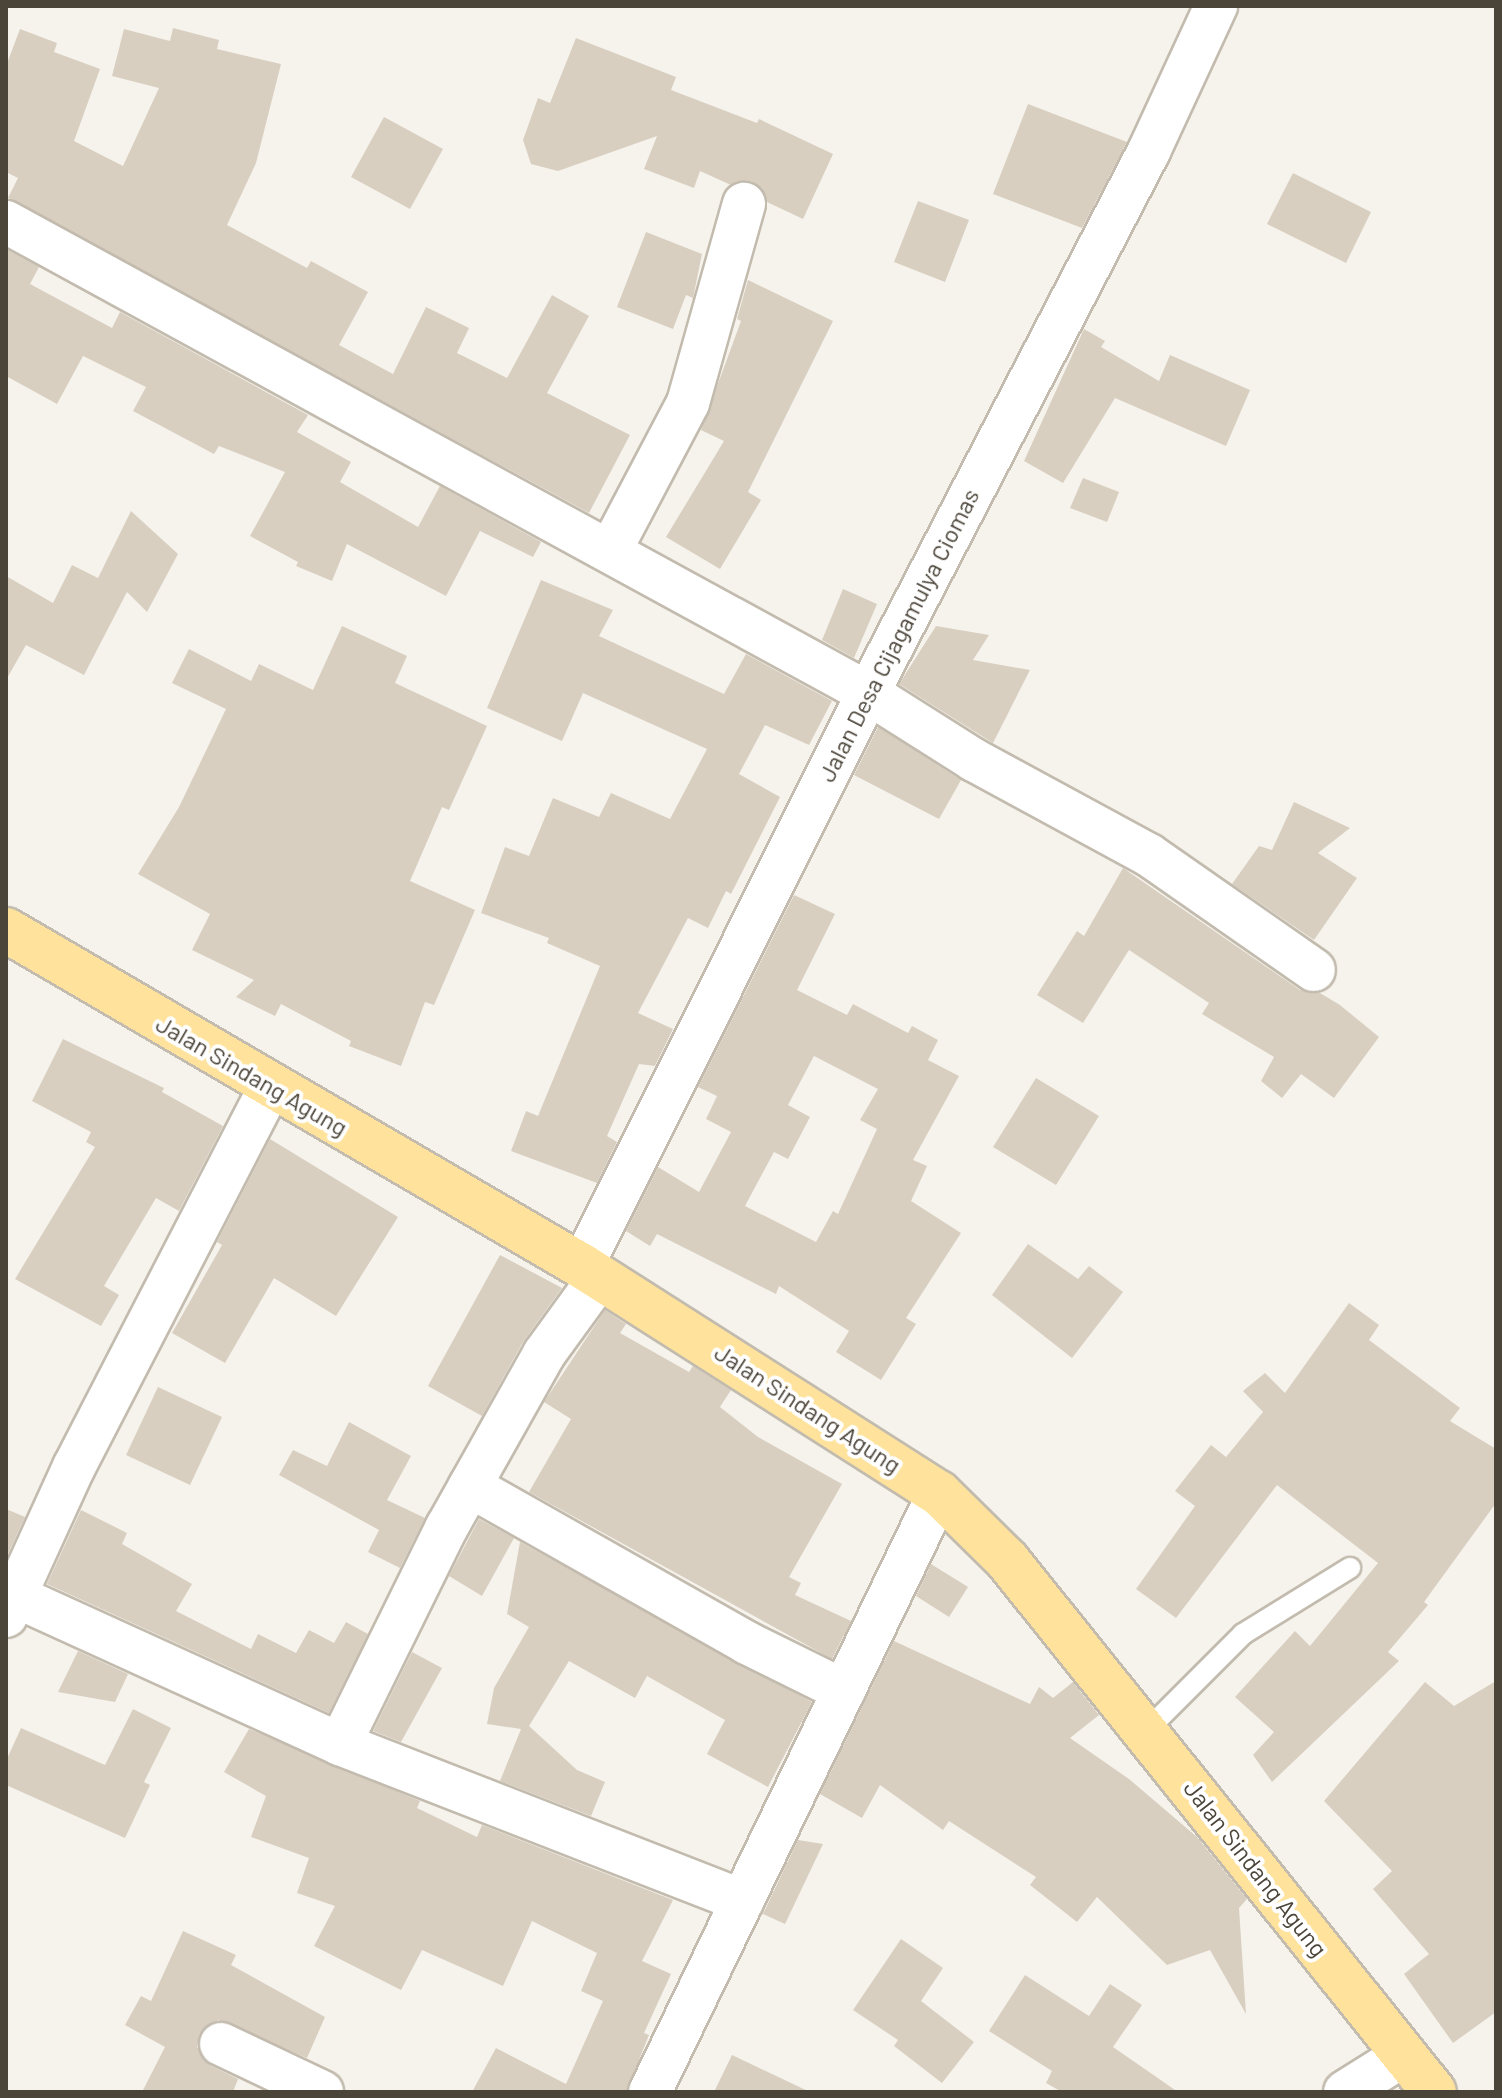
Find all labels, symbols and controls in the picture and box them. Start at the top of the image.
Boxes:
street label: Jalan Desa Cijagamulya Ciomas [811,484,985,786]
street label: Jalan Sindang Agung [151,1009,353,1141]
street label: Jalan Sindang Agung [710,1337,906,1479]
street label: Jalan Sindang Agung [1178,1774,1334,1962]

